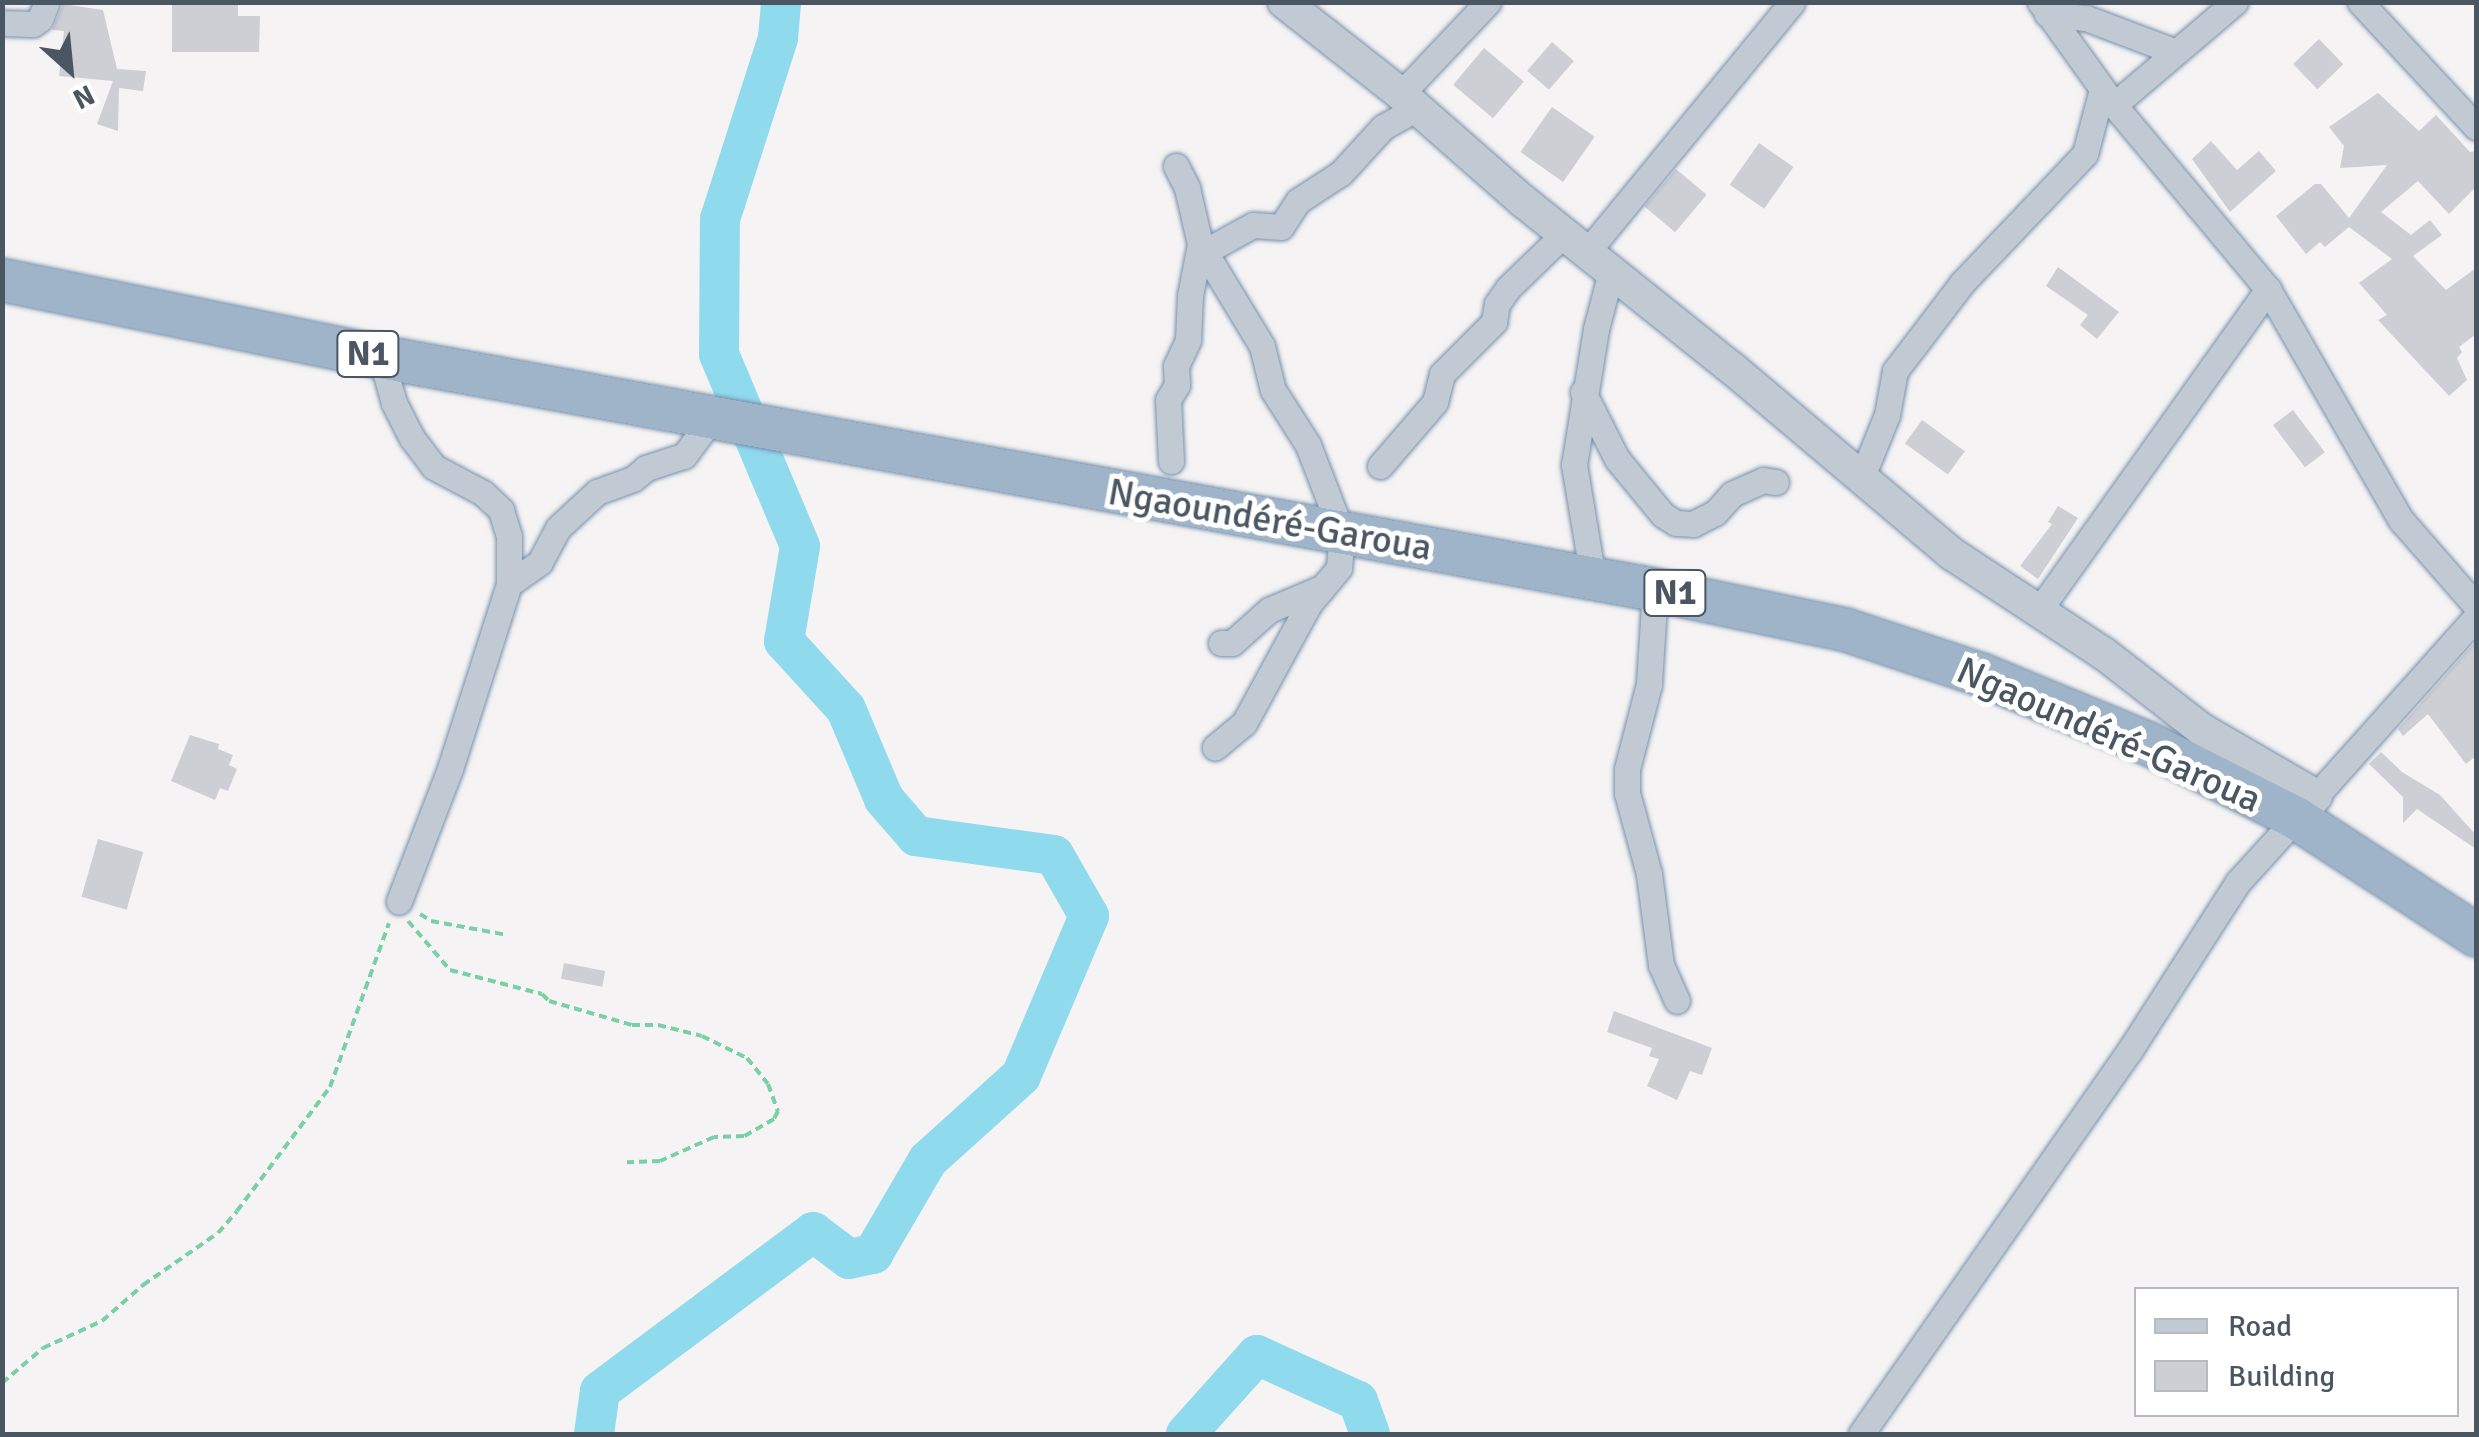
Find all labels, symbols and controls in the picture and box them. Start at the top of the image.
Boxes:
north arrow [20,20,120,120]
text: N [67,77,100,116]
road number: N1 [336,324,400,384]
street label: Ngaoundéré-Garoua [1105,469,1435,571]
road number: N1 [1642,563,1708,623]
street label: Ngaoundéré-Garoua [1950,648,2268,822]
legend [2134,1287,2459,1417]
text: Road [2228,1308,2292,1345]
text: Building [2228,1358,2335,1395]

